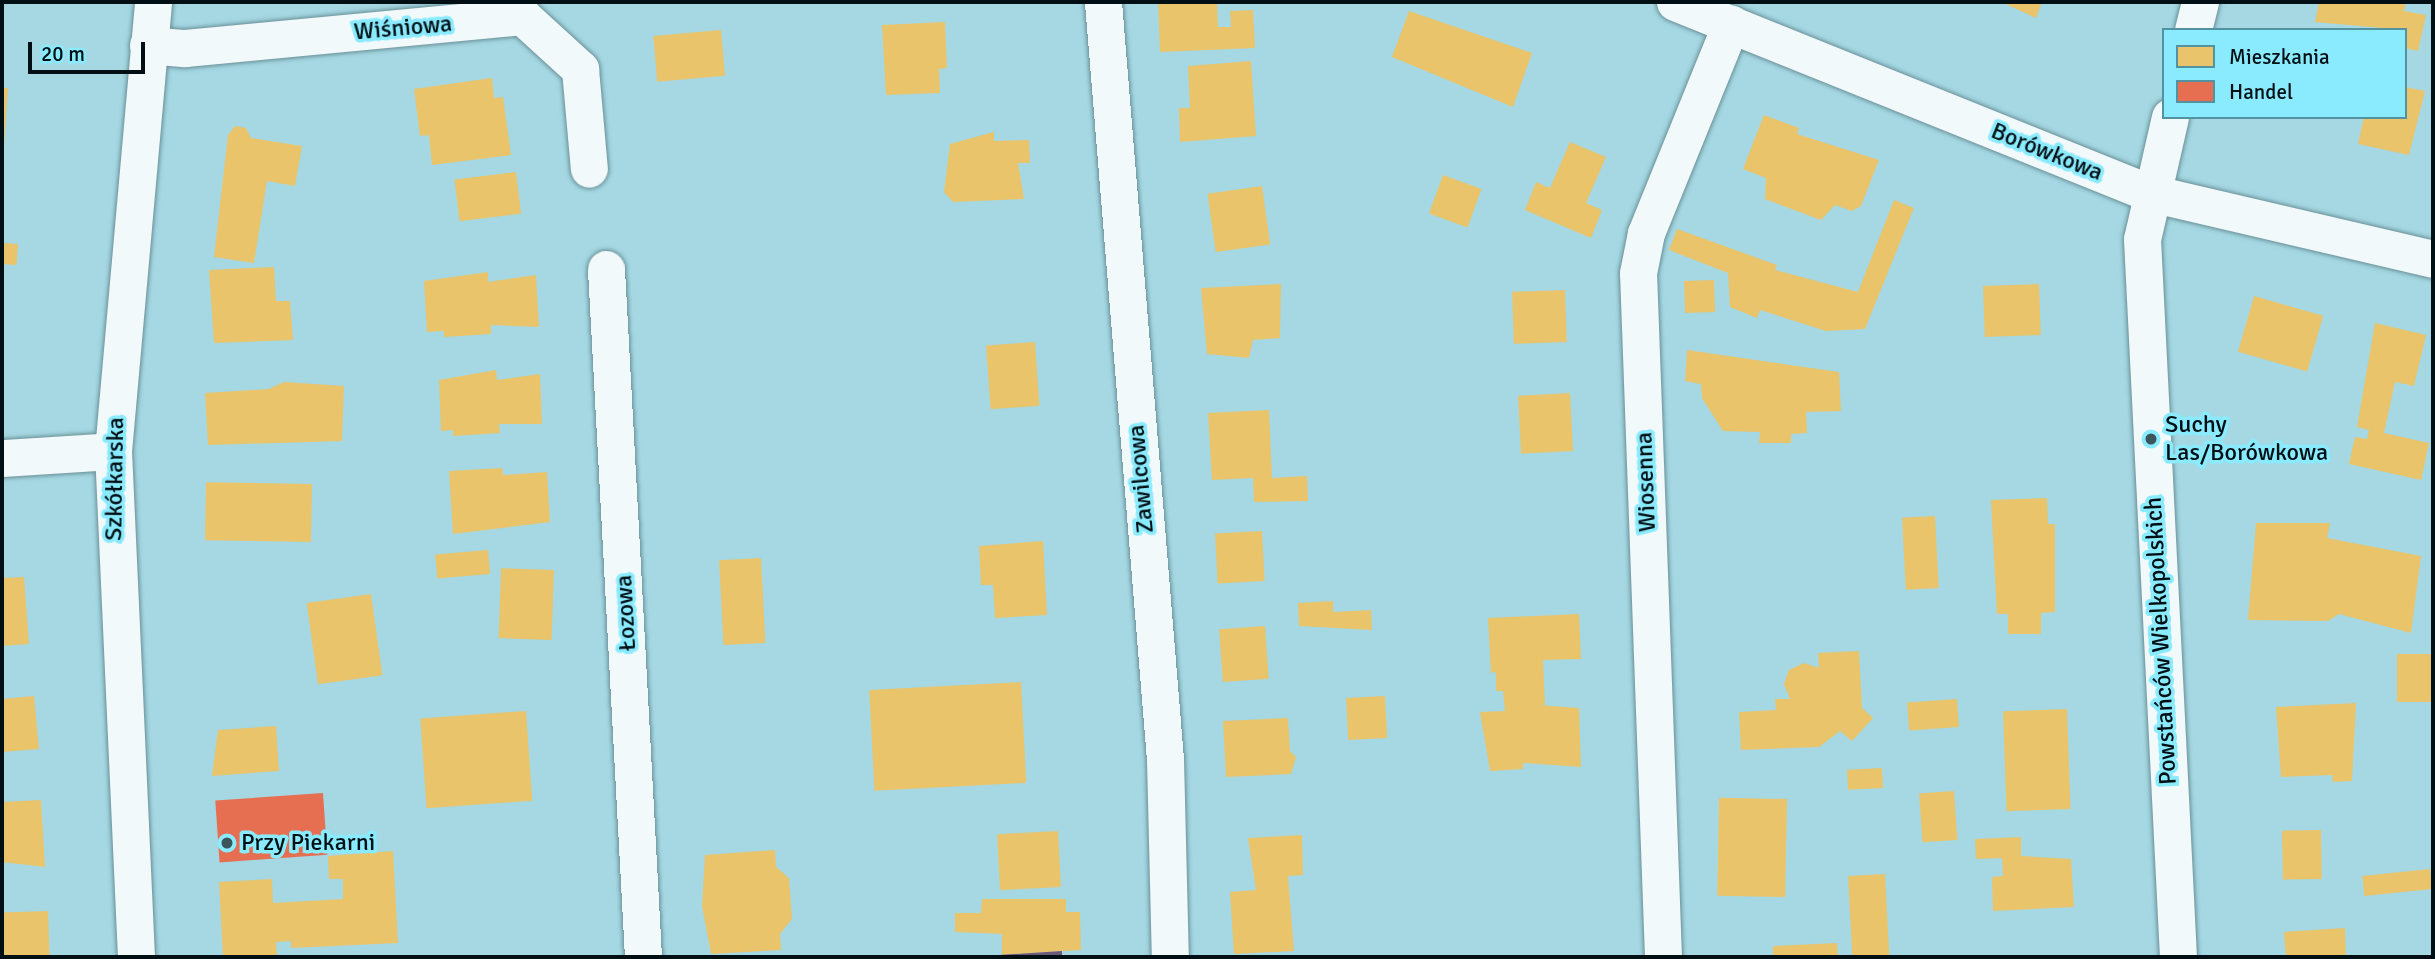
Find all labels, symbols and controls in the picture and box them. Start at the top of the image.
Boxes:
street label: Wiśniowa [353,9,453,47]
scale bar [32,28,149,72]
legend [2162,28,2407,119]
text: 20 m [41,41,85,67]
text: Mieszkania [2229,44,2330,70]
text: Handel [2229,79,2293,105]
street label: Borówkowa [1987,117,2107,187]
place label: Suchy Las/Borówkowa [2165,411,2328,467]
street label: Szkółkarska [100,417,130,541]
street label: Zawilcowa [1122,424,1160,534]
street label: Wiosenna [1630,431,1662,533]
marker: Suchy Las/Borówkowa [2143,431,2159,447]
street label: Powstańców Wielkopolskich [2139,496,2183,786]
street label: Łozowa [610,574,642,652]
place label: Przy Piekarni [241,829,375,857]
marker: Przy Piekarni [219,835,235,851]

